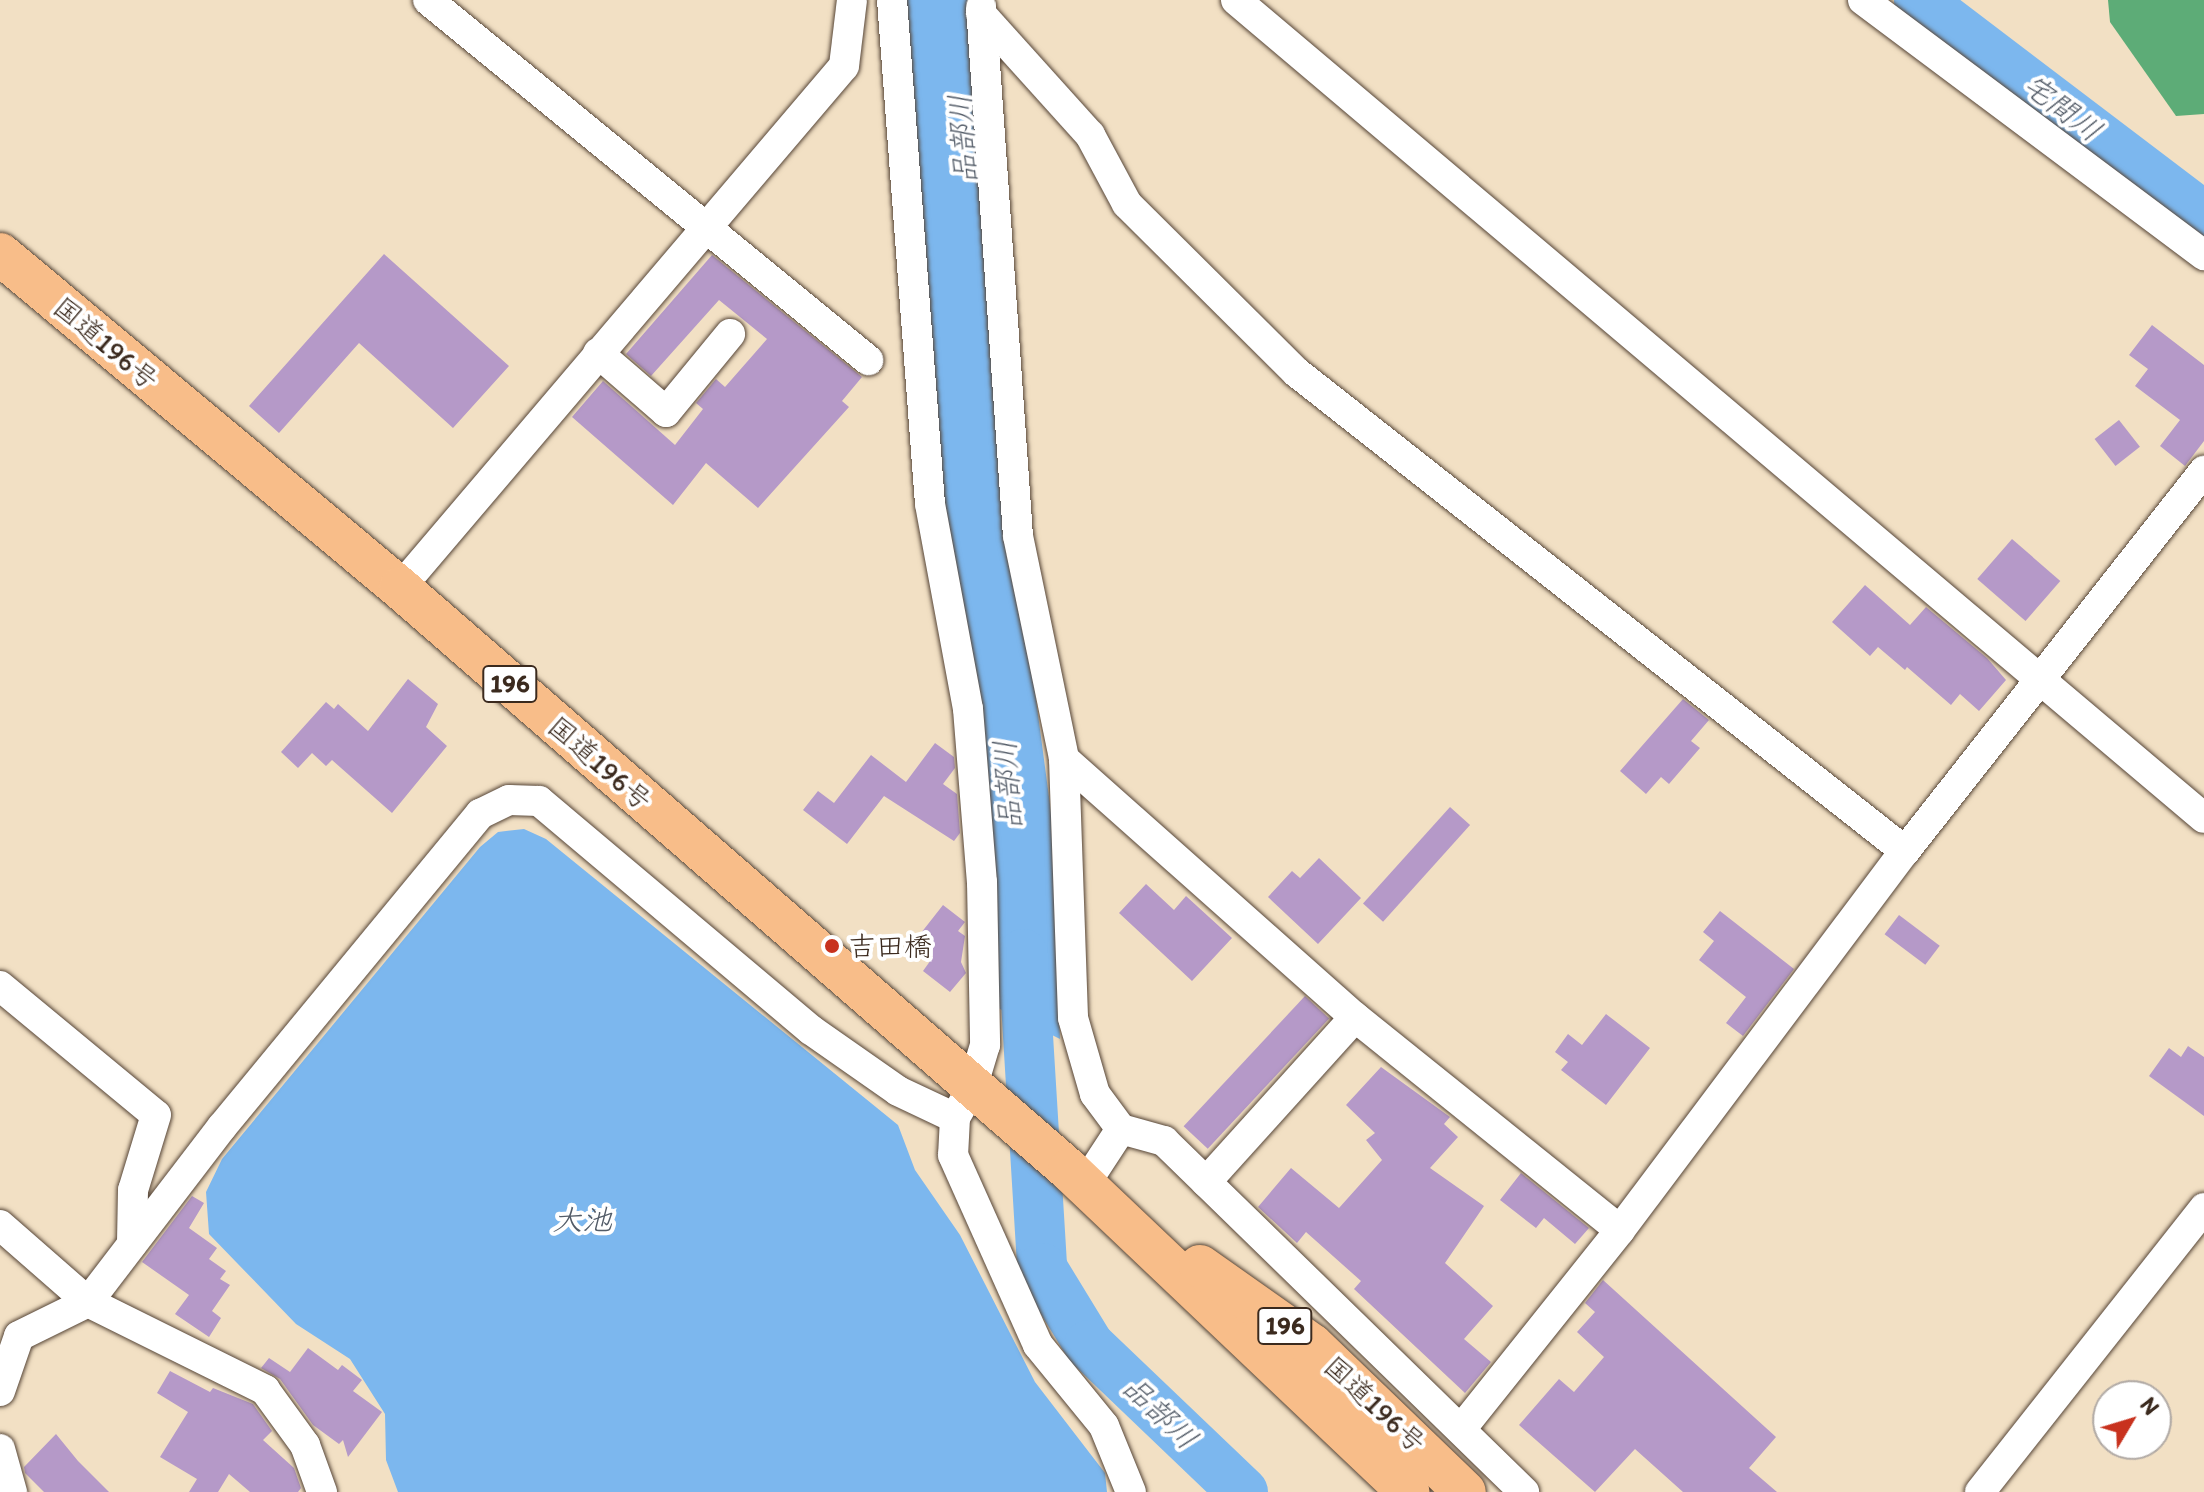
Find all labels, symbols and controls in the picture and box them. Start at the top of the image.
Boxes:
water label: 宅間川 [2015,67,2109,149]
water label: 品部川 [942,93,984,185]
street label: 国道196号 [47,289,165,397]
road number: 196 [482,662,538,706]
street label: 国道196号 [541,709,659,817]
water label: 品部川 [987,739,1029,831]
place label: 吉田橋 [848,929,932,963]
marker: 吉田橋 [823,937,841,955]
water label: 大池 [552,1202,612,1238]
road number: 196 [1257,1304,1313,1348]
street label: 国道196号 [1317,1349,1433,1459]
water label: 品部川 [1115,1369,1205,1457]
north arrow [2092,1380,2172,1460]
text: N [2135,1392,2165,1420]

